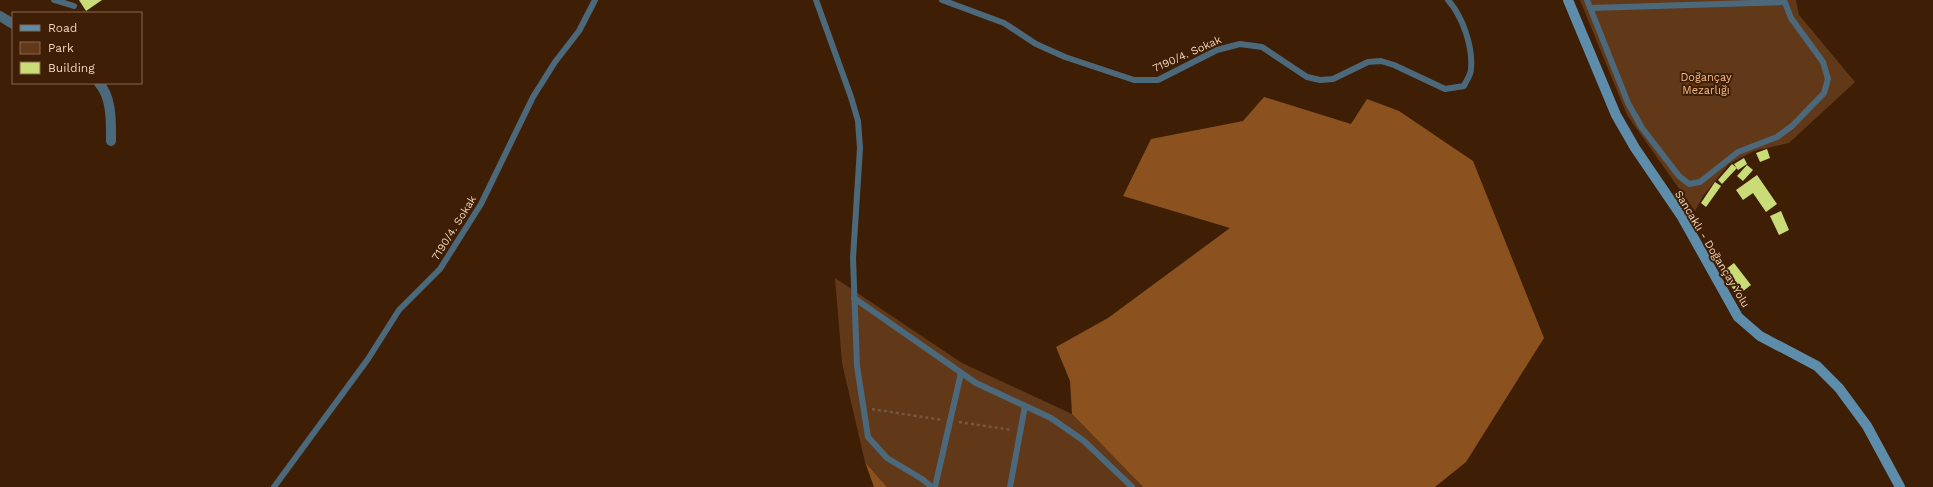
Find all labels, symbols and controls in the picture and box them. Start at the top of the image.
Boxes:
legend [12,12,142,84]
text: Road [48,21,77,35]
street label: 7190/4. Sokak [1151,33,1223,75]
text: Park [48,41,74,55]
text: Building [48,61,95,75]
park label: Doğançay Mezarlığı [1680,71,1732,97]
street label: Sancaklı - Doğançay Yolu [1672,188,1752,310]
street label: 7190/4. Sokak [429,193,479,263]

